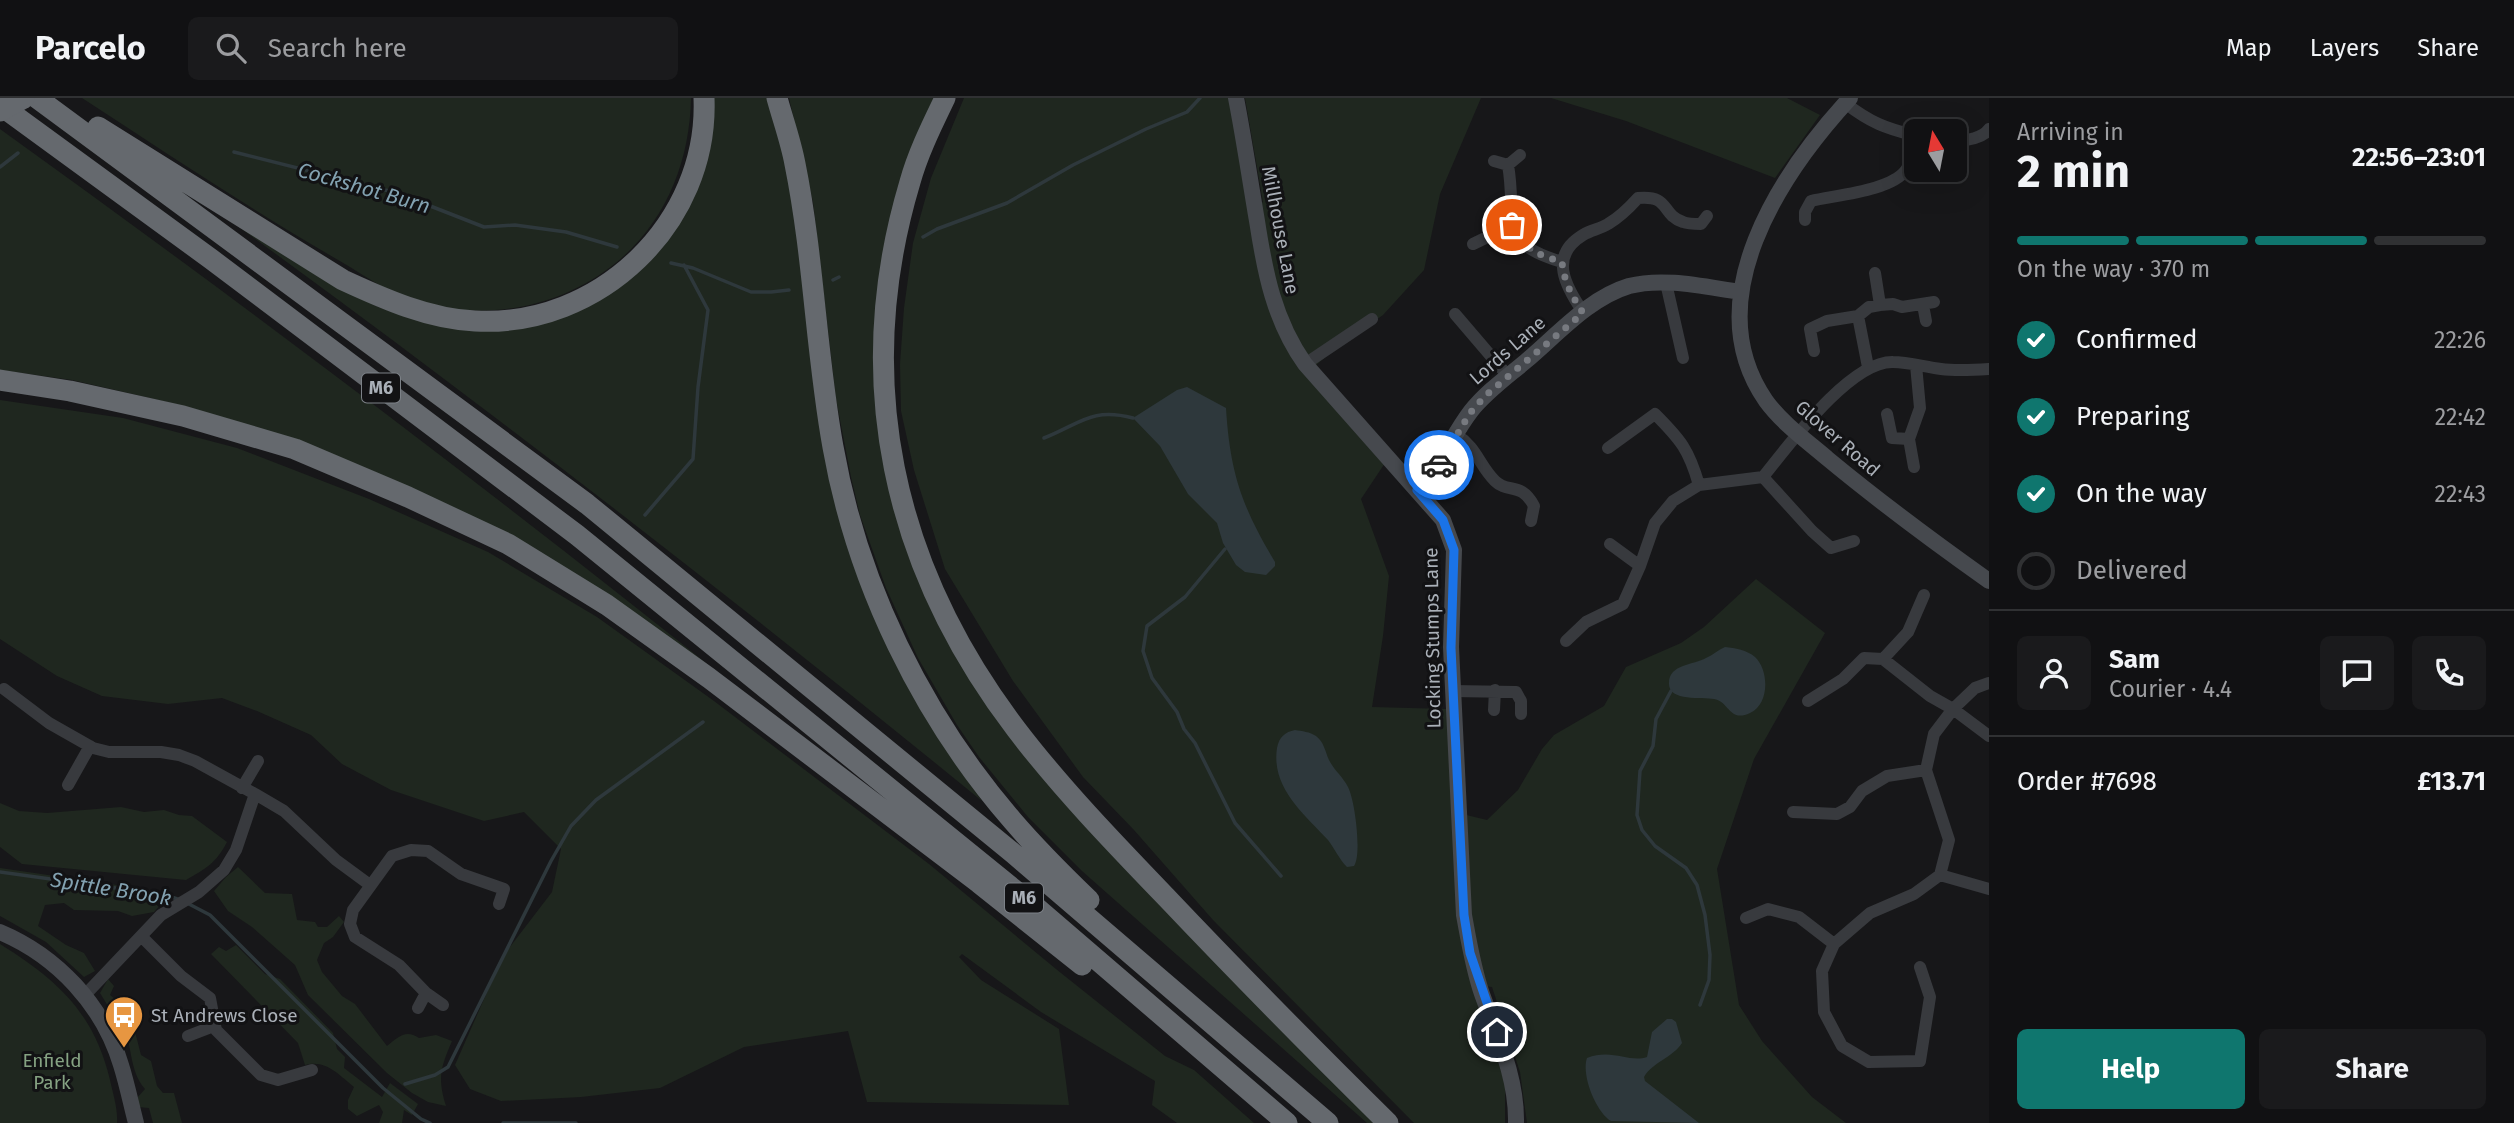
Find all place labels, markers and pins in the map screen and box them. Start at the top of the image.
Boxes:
pin [1482,195,1542,255]
bus stop icon: St Andrews Close [103,994,145,1049]
pin [1467,1002,1527,1062]
place label: St Andrews Close [151,1004,298,1027]

